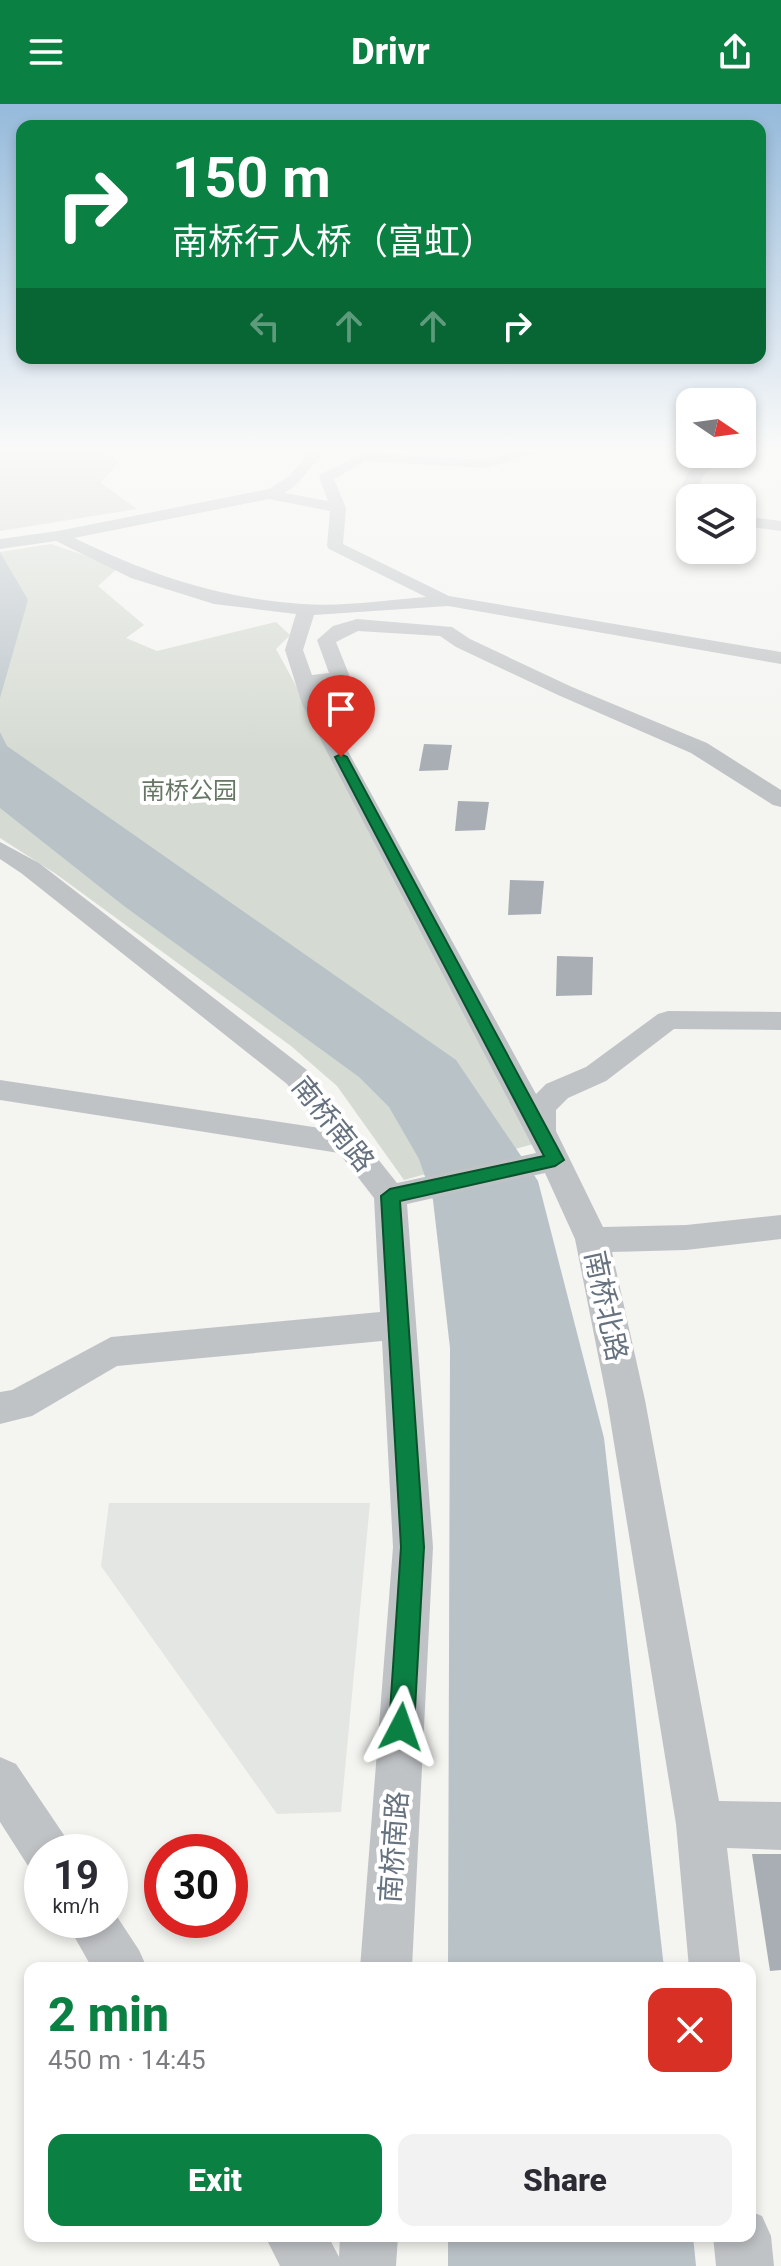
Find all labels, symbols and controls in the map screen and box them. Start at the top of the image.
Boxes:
icon: menu [24,30,68,74]
icon: share [713,30,757,74]
text: Drivr [351,31,430,73]
text: 150 m [172,145,331,211]
icon: right [40,152,144,256]
text: 南桥行人桥（富虹） [172,221,496,263]
icon: left [243,304,287,348]
icon: ahead [327,304,371,348]
icon: ahead [411,304,455,348]
icon: right [495,304,539,348]
north arrow [676,388,756,468]
map controls [676,388,756,564]
button: layers [676,484,756,564]
pin [307,675,375,757]
icon: arrive [319,687,363,731]
park label: 南桥公园 [141,777,237,805]
street label: 南桥南路 [285,1070,381,1178]
street label: 南桥北路 [578,1248,634,1364]
position arrow [359,1685,443,1769]
street label: 南桥南路 [374,1790,414,1904]
speed limit sign: 30 [144,1834,248,1938]
text: 19 [53,1852,99,1899]
text: km/h [53,1894,99,1918]
text: 2 min [48,1986,169,2043]
button: close [648,1988,732,2072]
text: 450 m · 14:45 [48,2045,206,2075]
button: Exit [48,2134,382,2226]
button: Share [398,2134,732,2226]

